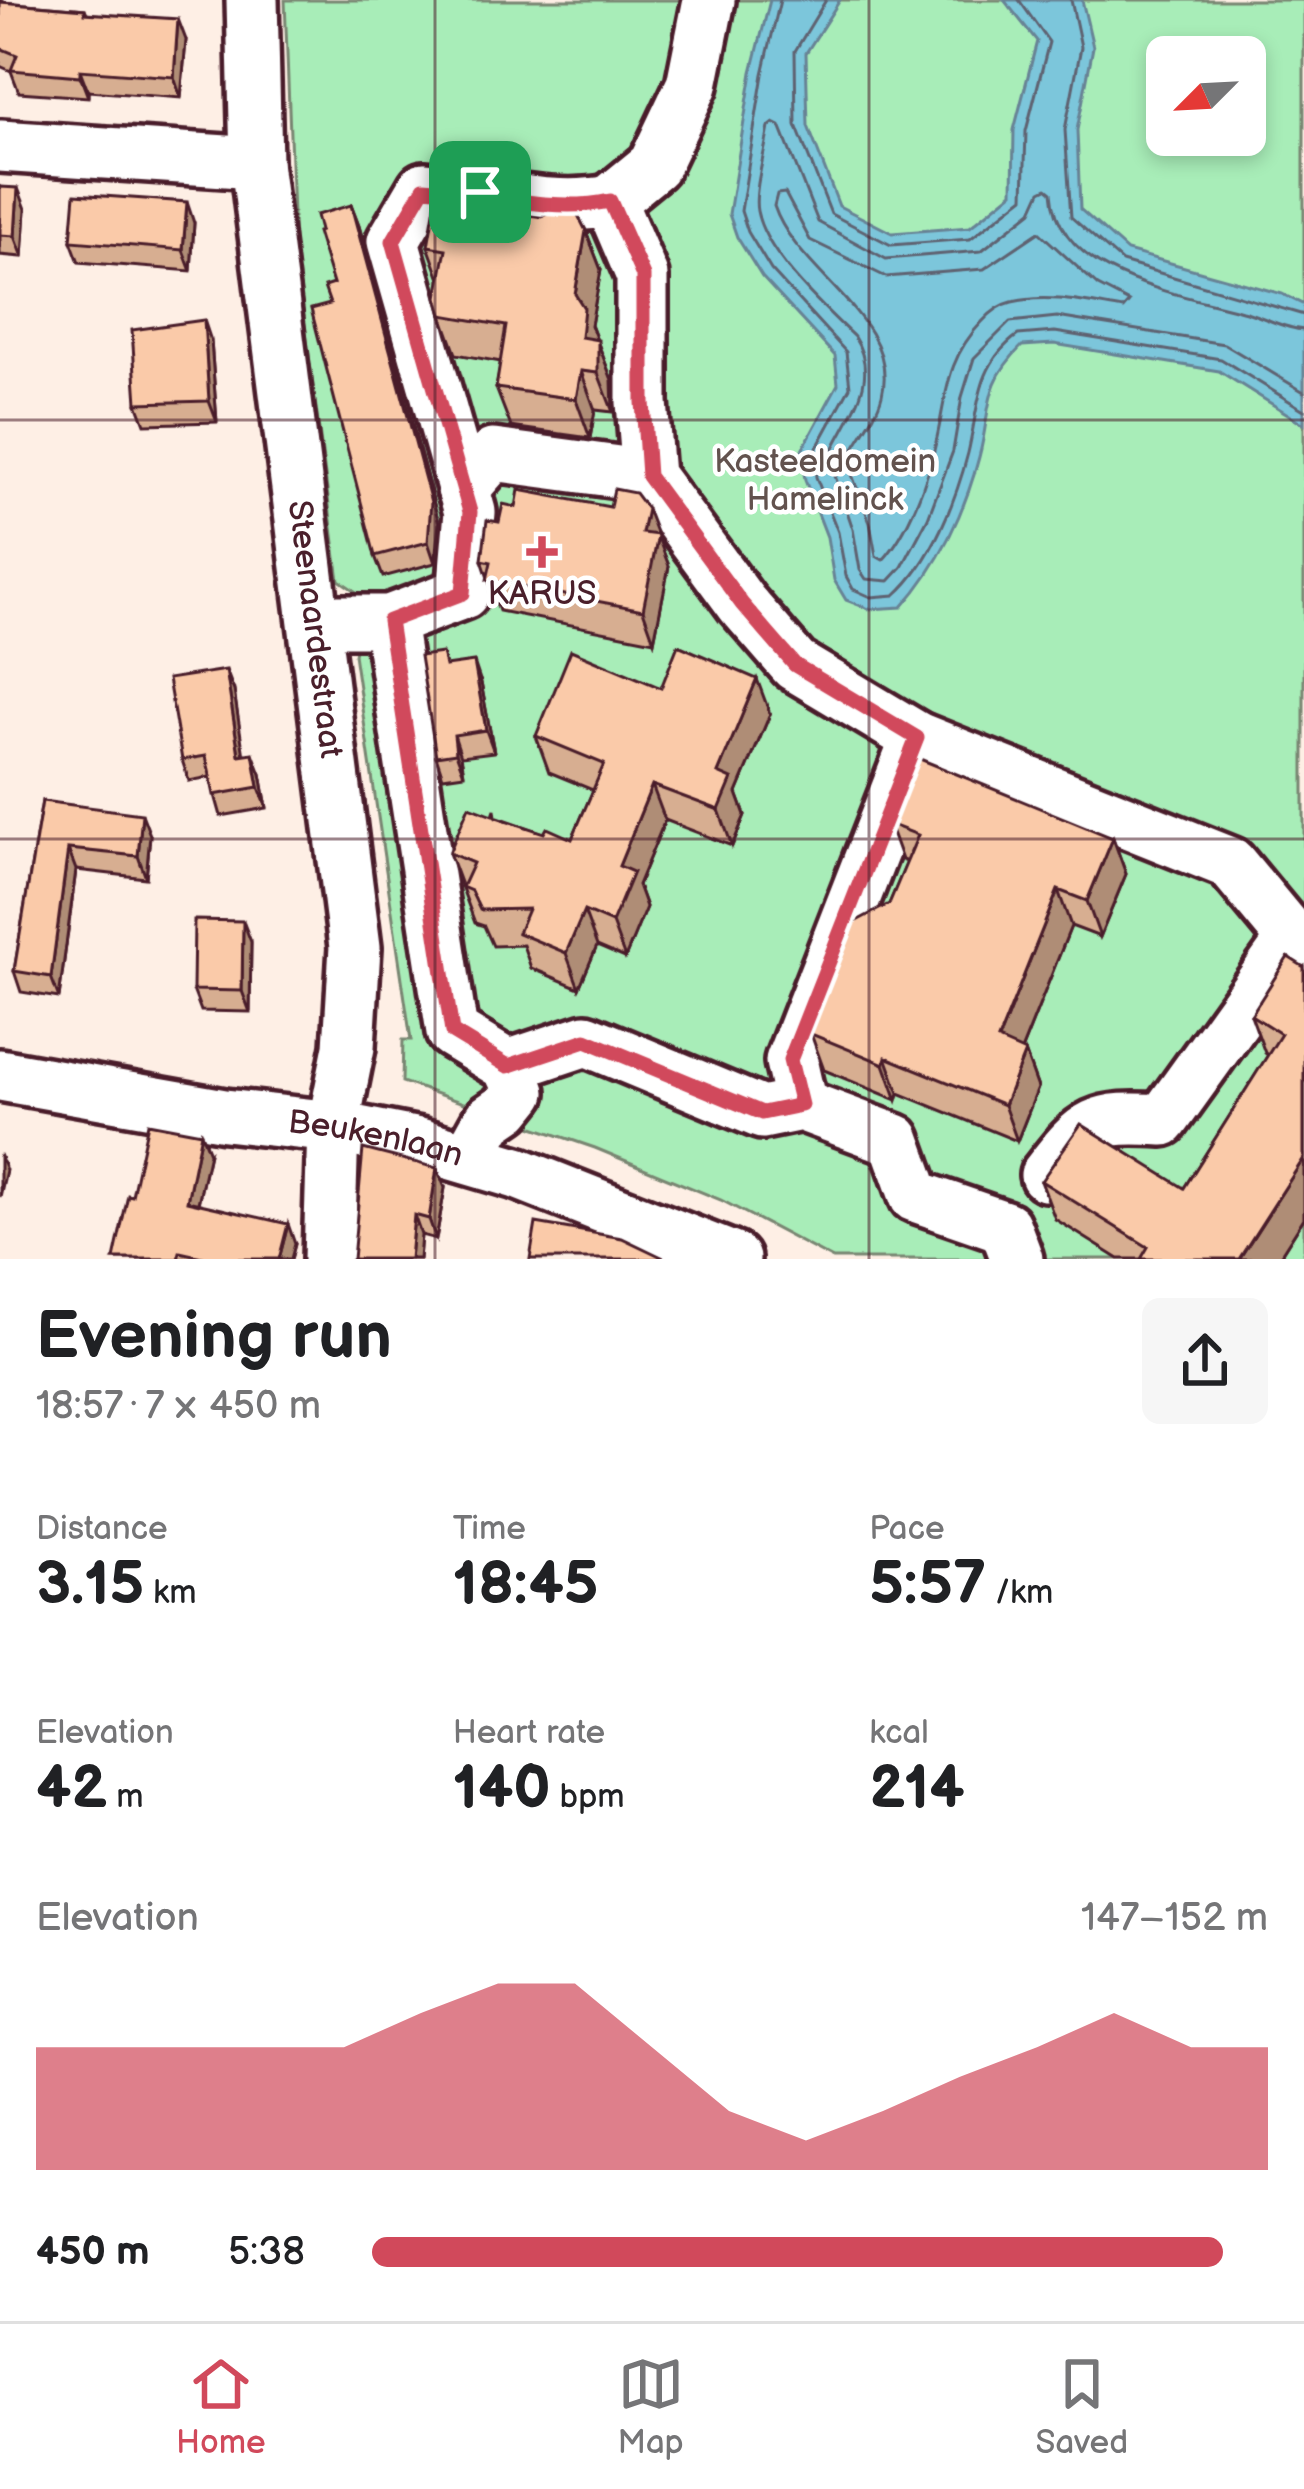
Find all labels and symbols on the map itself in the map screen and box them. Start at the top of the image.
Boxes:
north arrow [1146,36,1266,156]
pin [429,141,531,243]
park label: Kasteeldomein Hamelinck [714,442,936,520]
street label: Steenaardestraat [279,498,351,760]
marker: KARUS [526,536,558,568]
place label: KARUS [487,574,597,614]
street label: Beukenlaan [286,1102,468,1176]

